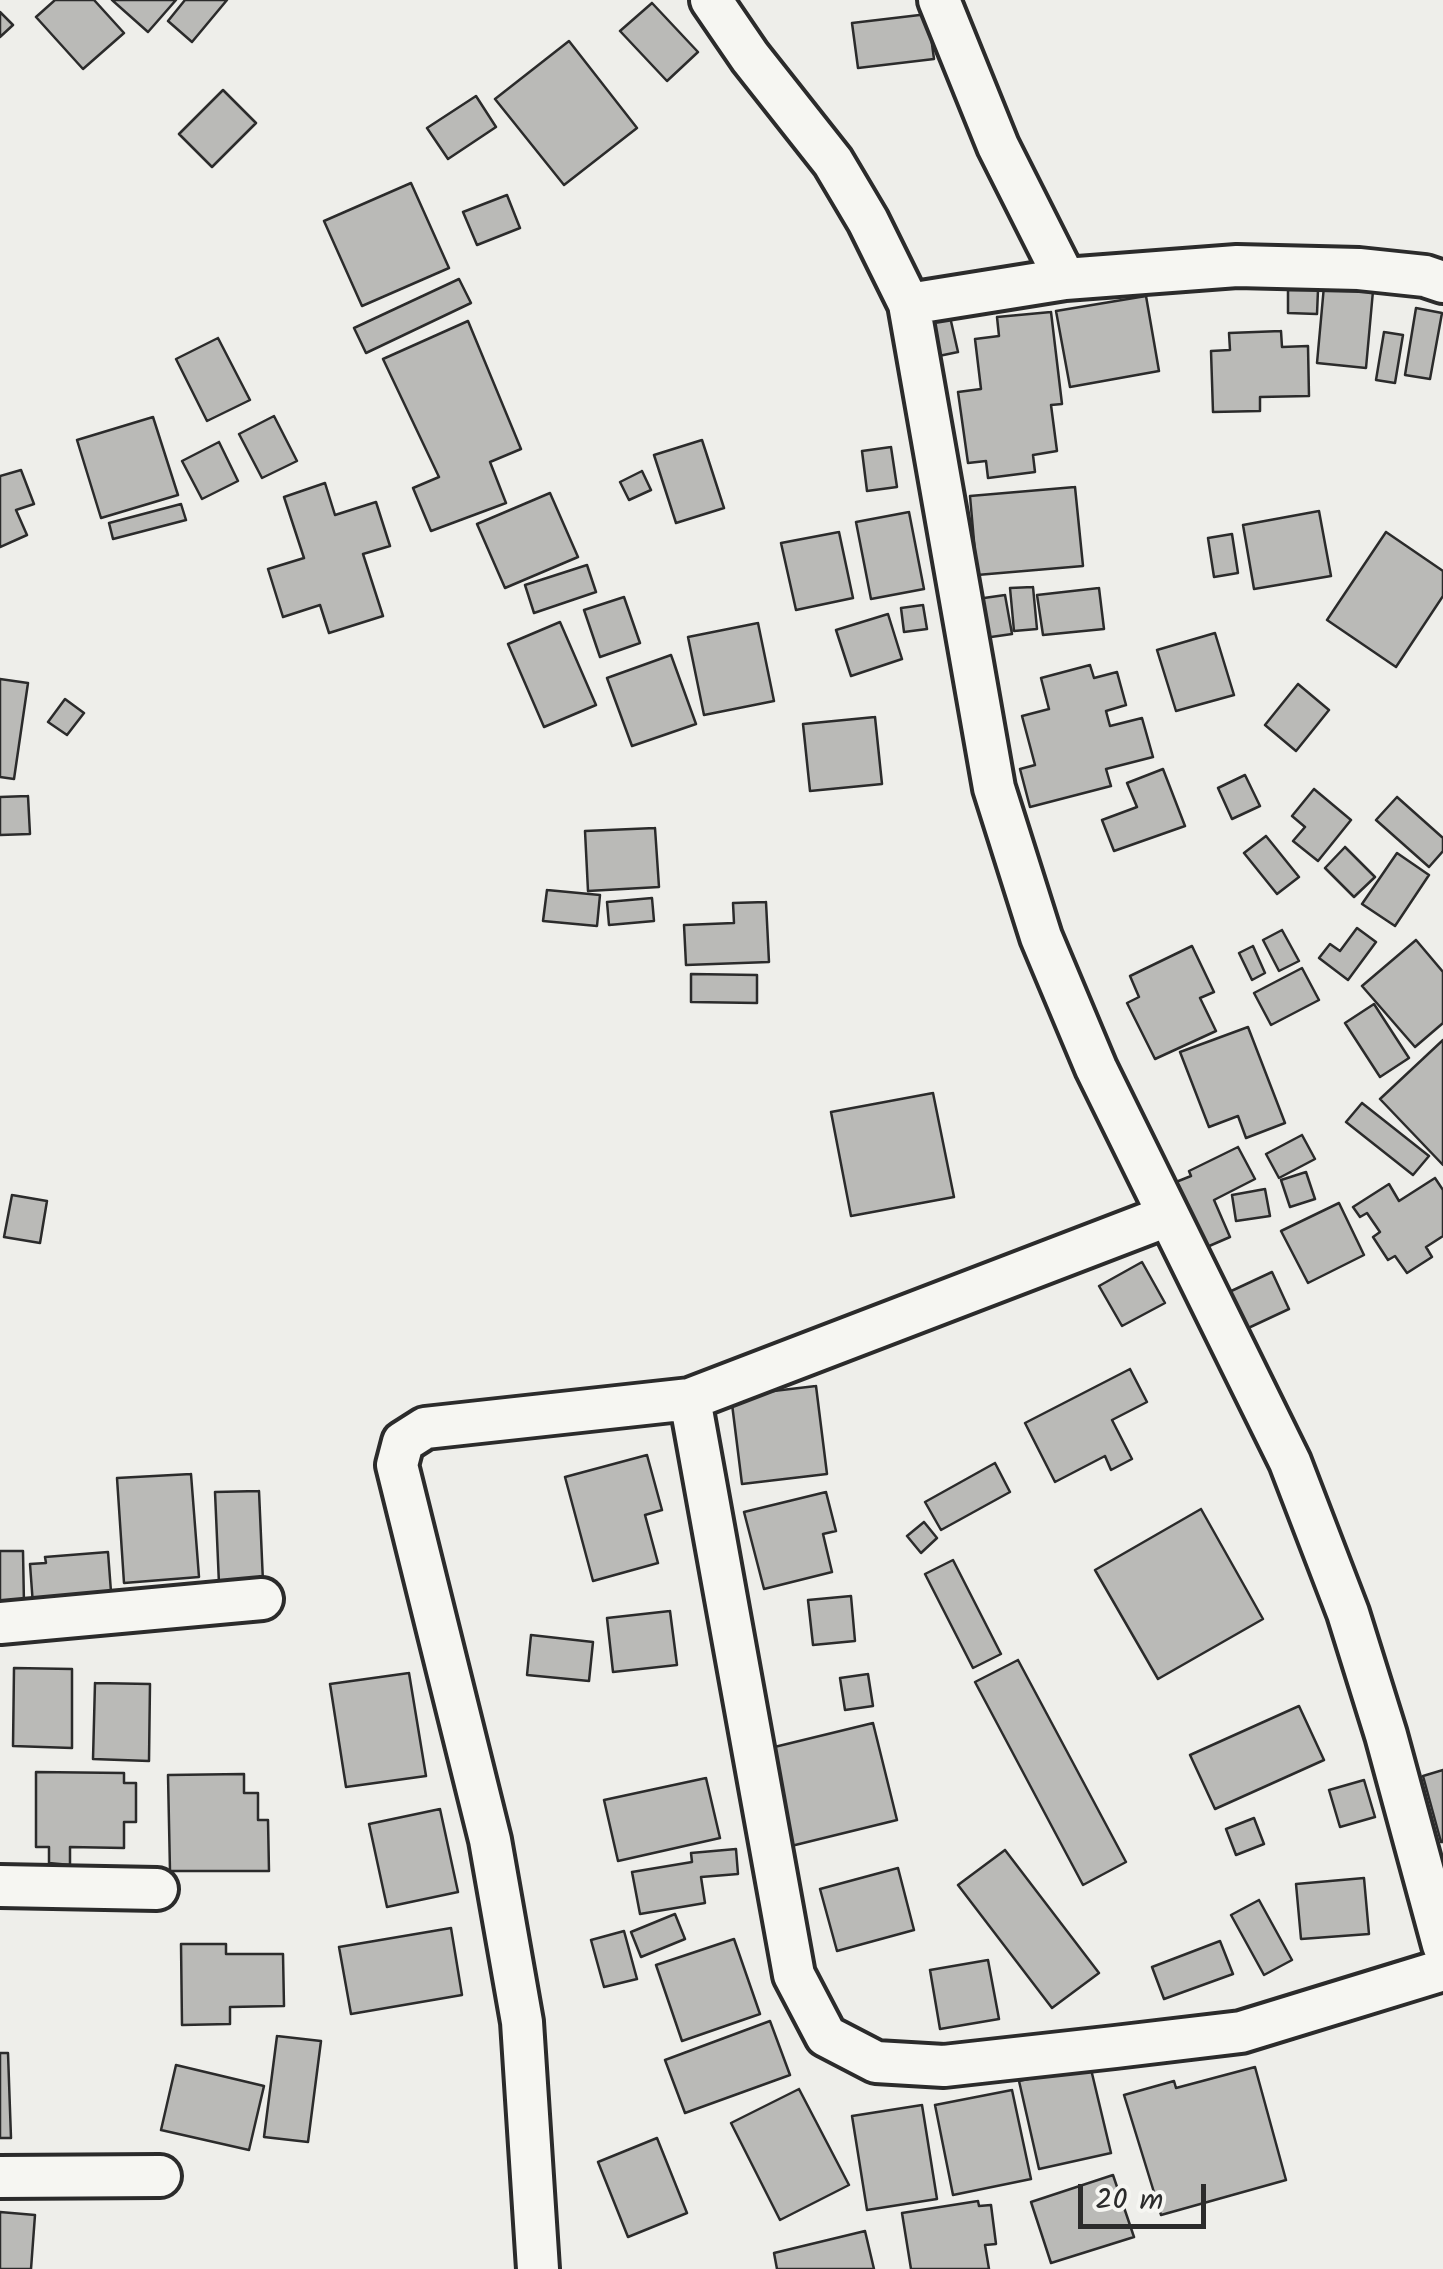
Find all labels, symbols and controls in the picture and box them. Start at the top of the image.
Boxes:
scale bar [1083,2164,1210,2226]
text: 20 m [1095,2177,1163,2225]

